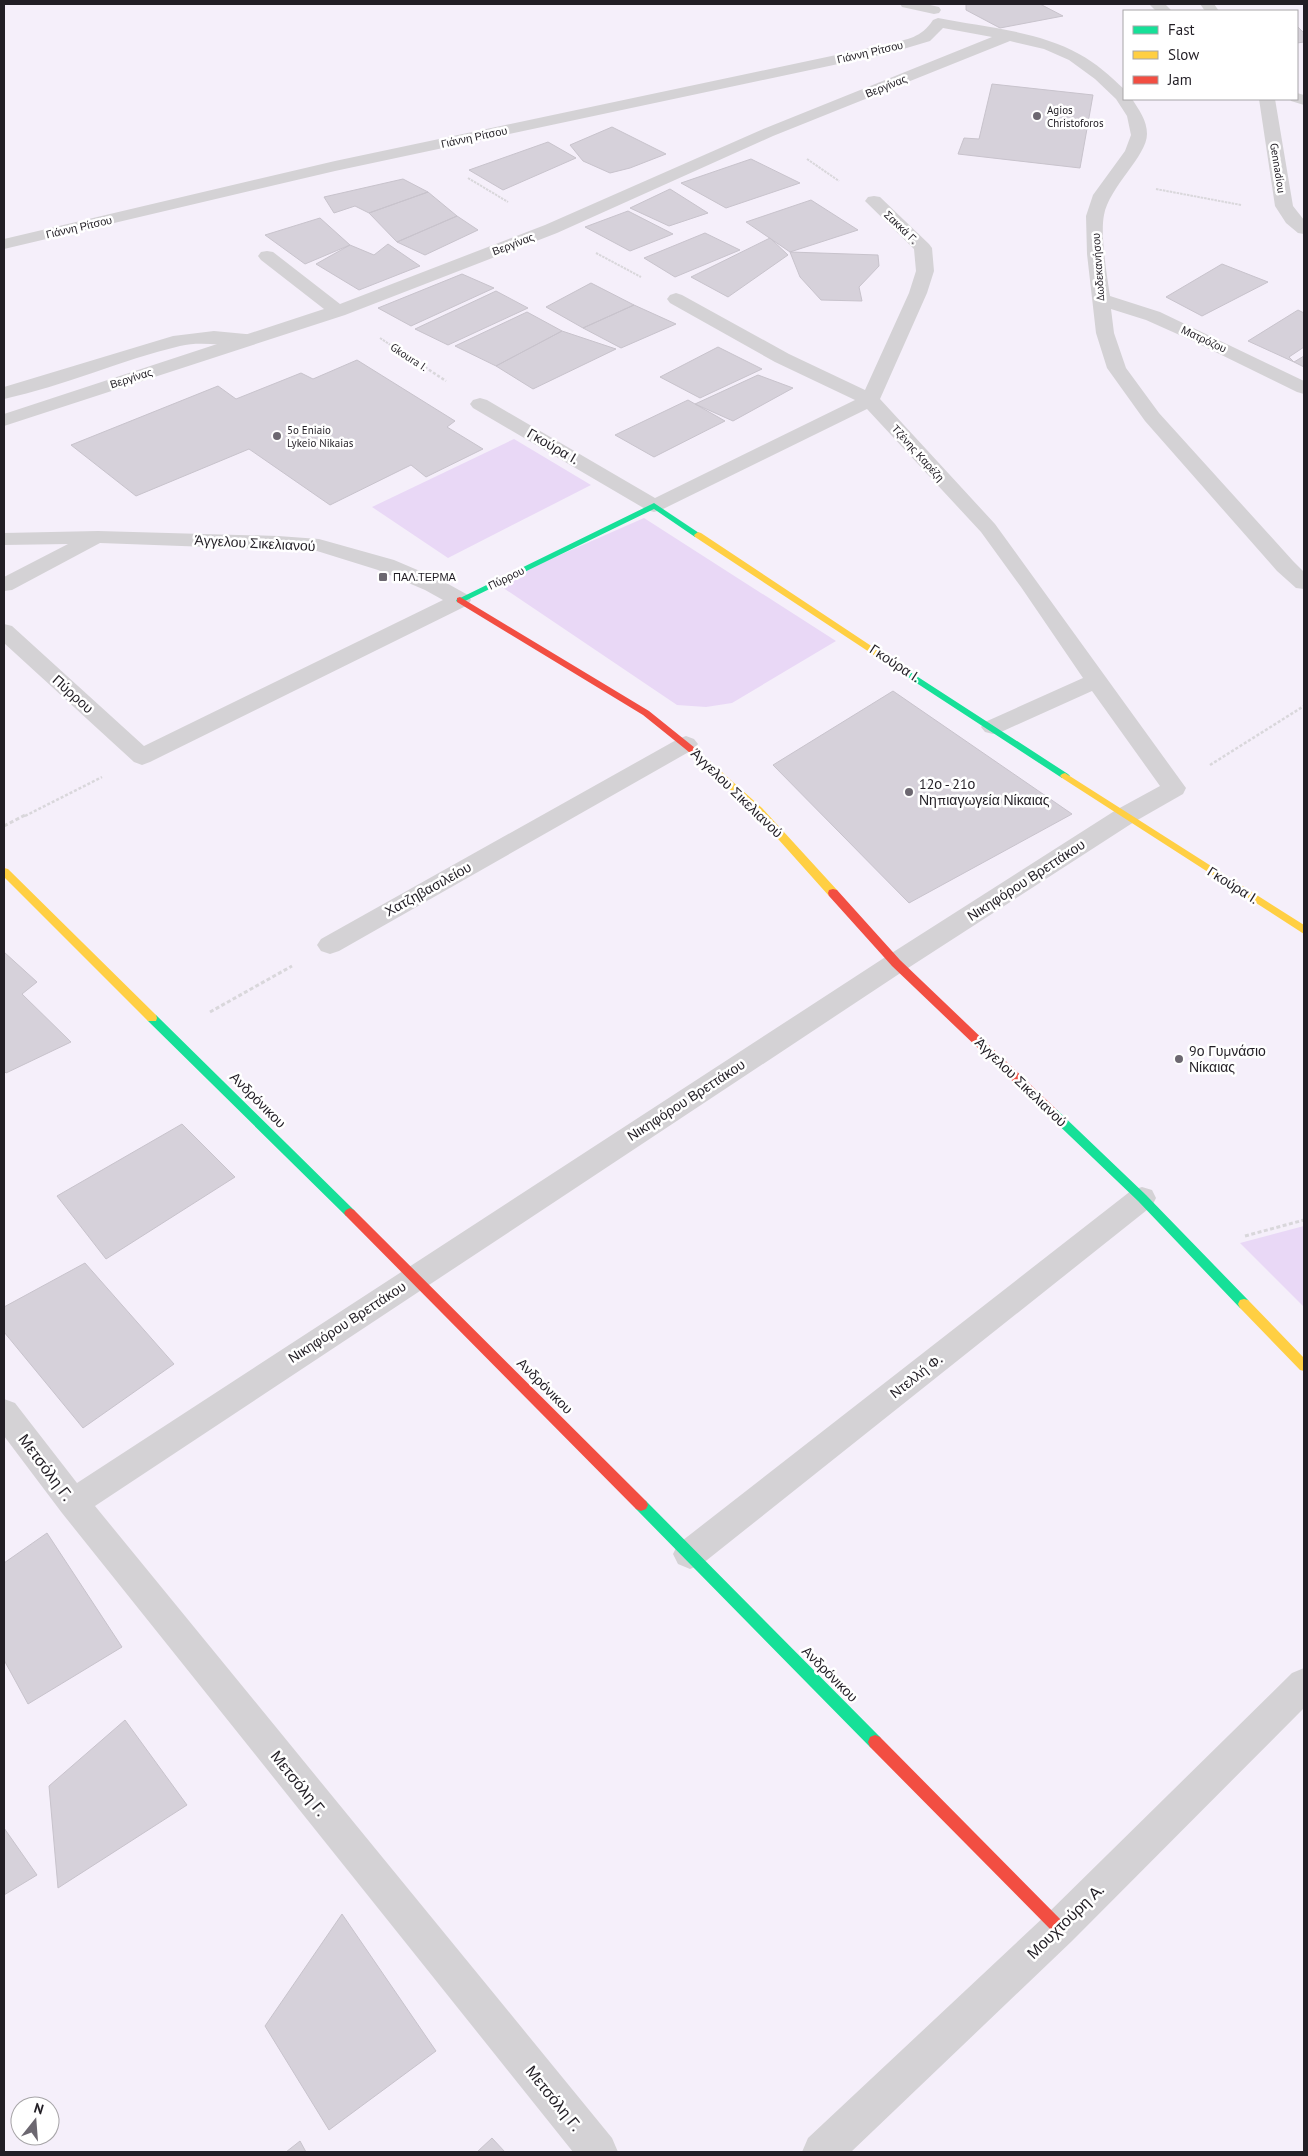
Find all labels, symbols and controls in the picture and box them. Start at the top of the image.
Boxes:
legend [1123,10,1298,100]
text: Fast [1168,20,1195,39]
street label: Γιάννη Ρίτσου [836,38,904,66]
text: Slow [1168,45,1199,64]
text: Jam [1167,70,1192,89]
street label: Βεργίνας [863,71,909,101]
place label: Agios Christoforos [1047,103,1104,130]
marker: Agios Christoforos [1031,110,1043,122]
street label: Γιάννη Ρίτσου [440,123,508,151]
street label: Gennadiou [1267,142,1289,194]
street label: Σακκά Γ. [881,207,921,247]
street label: Γιάννη Ρίτσου [45,213,113,241]
street label: Βεργίνας [490,230,536,258]
street label: Δωδεκανήσου [1089,233,1107,301]
street label: Ματρόζου [1179,322,1229,356]
street label: Gkoura I. [388,340,430,374]
street label: Βεργίνας [108,365,154,391]
street label: Τζένης Καρέζη [889,422,947,484]
place label: 5o Eniaio Lykeio Nikaias [287,423,354,450]
street label: Γκούρα Ι. [524,424,582,468]
marker: 5o Eniaio Lykeio Nikaias [271,430,283,442]
street label: Άγγελου Σικελιανού [194,531,316,555]
street label: Πύρρου [486,563,526,593]
place label: ΠΑΛ.ΤΕΡΜΑ [393,570,457,584]
marker: ΠΑΛ.ΤΕΡΜΑ [377,571,389,583]
street label: Γκούρα Ι. [866,640,924,686]
street label: Πύρρου [49,671,97,717]
street label: Άγγελου Σικελιανού [687,745,787,841]
place label: 12ο - 21ο Νηπιαγωγεία Νίκαιας [919,775,1050,809]
marker: 12ο - 21ο Νηπιαγωγεία Νίκαιας [903,786,915,798]
street label: Νικηφόρου Βρεττάκου [964,835,1088,925]
street label: Χατζηβασιλείου [382,858,474,920]
street label: Γκούρα Ι. [1204,862,1262,908]
street label: Άγγελου Σικελιανού [971,1034,1071,1130]
place label: 9ο Γυμνάσιο Νίκαιας [1189,1042,1266,1076]
marker: 9ο Γυμνάσιο Νίκαιας [1173,1053,1185,1065]
street label: Νικηφόρου Βρεττάκου [624,1055,748,1145]
street label: Ανδρόνικου [226,1068,290,1132]
street label: Νικηφόρου Βρεττάκου [285,1277,409,1367]
street label: Ντελλή Φ. [886,1350,946,1402]
street label: Ανδρόνικου [513,1354,577,1418]
street label: Μετσόλη Γ. [14,1430,78,1504]
street label: Ανδρόνικου [798,1642,862,1706]
street label: Μετσόλη Γ. [267,1746,331,1820]
street label: Μουχτούρη Α. [1022,1879,1108,1963]
street label: Μετσόλη Γ. [522,2061,586,2135]
north arrow [10,2096,60,2146]
text: N [32,2099,46,2119]

